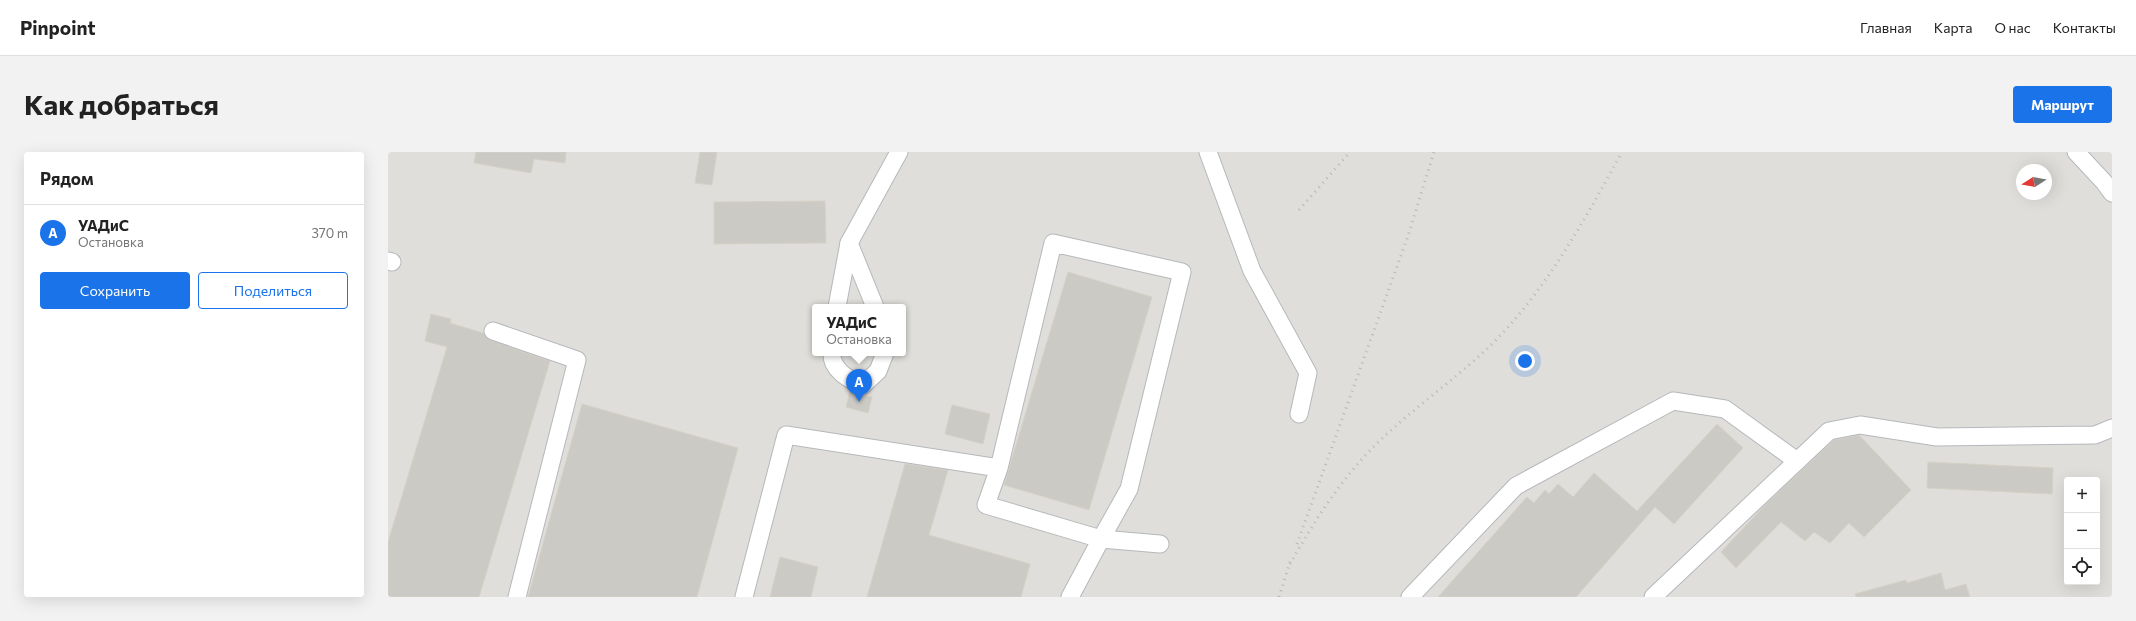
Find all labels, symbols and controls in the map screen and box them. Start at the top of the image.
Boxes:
text: Pinpoint [20,16,96,39]
text: Главная [1860,19,1912,36]
text: Карта [1934,19,1972,36]
text: О нас [1994,19,2031,36]
text: Контакты [2053,19,2116,36]
button: Маршрут [2013,86,2112,123]
text: Как добраться [24,87,219,121]
north arrow [2016,164,2052,200]
text: Рядом [40,168,94,189]
text: УАДиС [78,216,129,234]
text: A [48,225,58,241]
text: 370 m [311,225,348,241]
text: Остановка [78,234,144,250]
button: Сохранить [40,272,190,309]
button: Поделиться [198,272,348,309]
popup [812,304,906,356]
text: УАДиС [826,313,877,331]
text: Остановка [826,331,892,347]
your location [1515,351,1535,371]
pin: A [846,369,872,402]
map controls [2064,477,2100,585]
button: + [2064,477,2100,513]
button: − [2064,513,2100,549]
button: locate [2064,549,2100,585]

